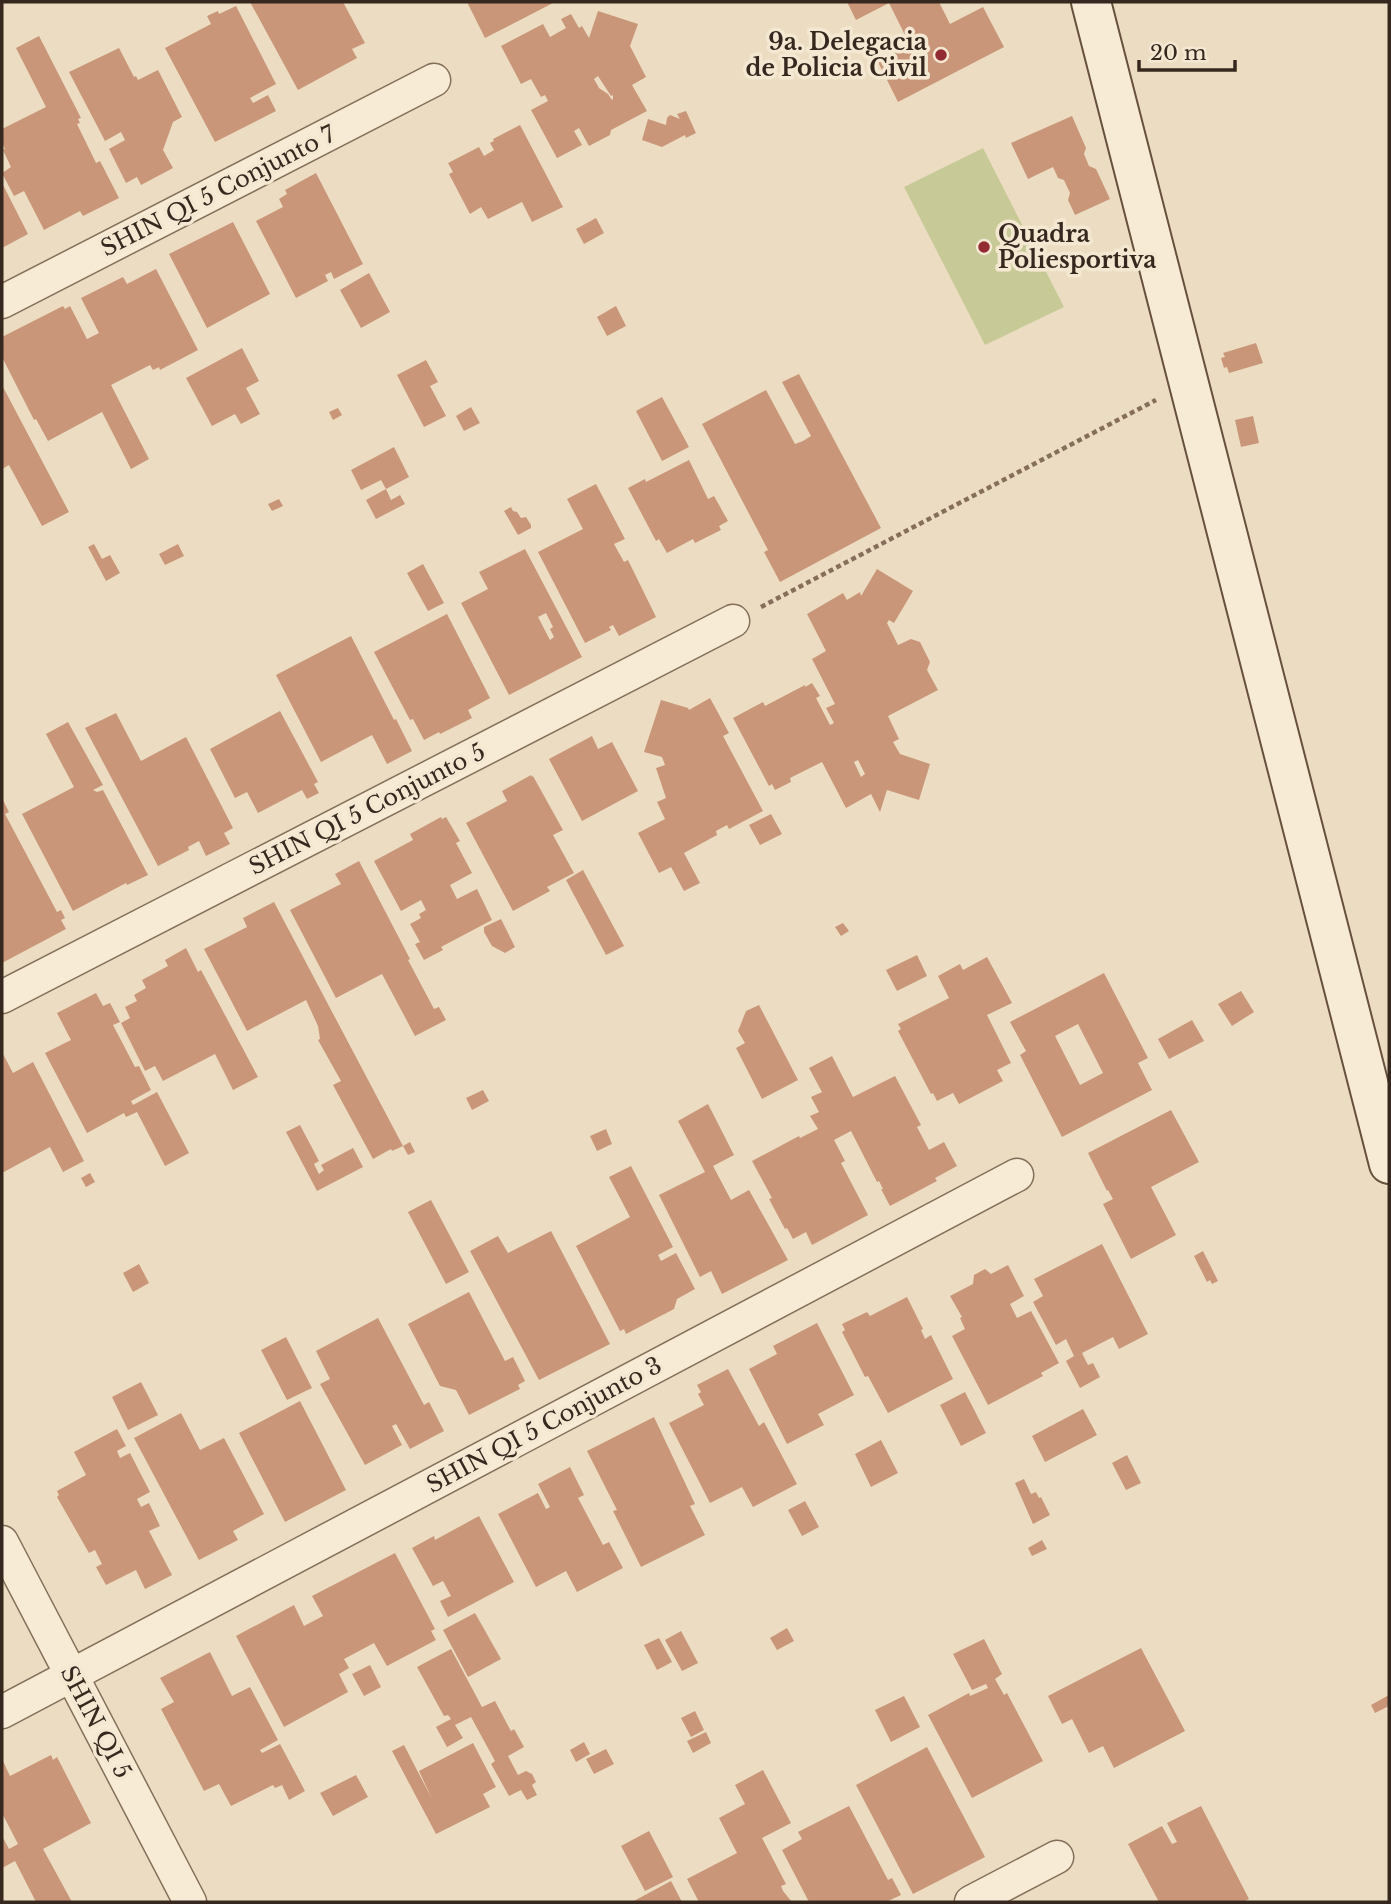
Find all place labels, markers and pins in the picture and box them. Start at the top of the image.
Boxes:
place label: 9a. Delegacia de Policia Civil [745,28,927,82]
marker: 9a. Delegacia de Policia Civil [933,47,949,63]
place label: Quadra Poliesportiva [998,220,1157,274]
marker: Quadra Poliesportiva [976,239,992,255]

